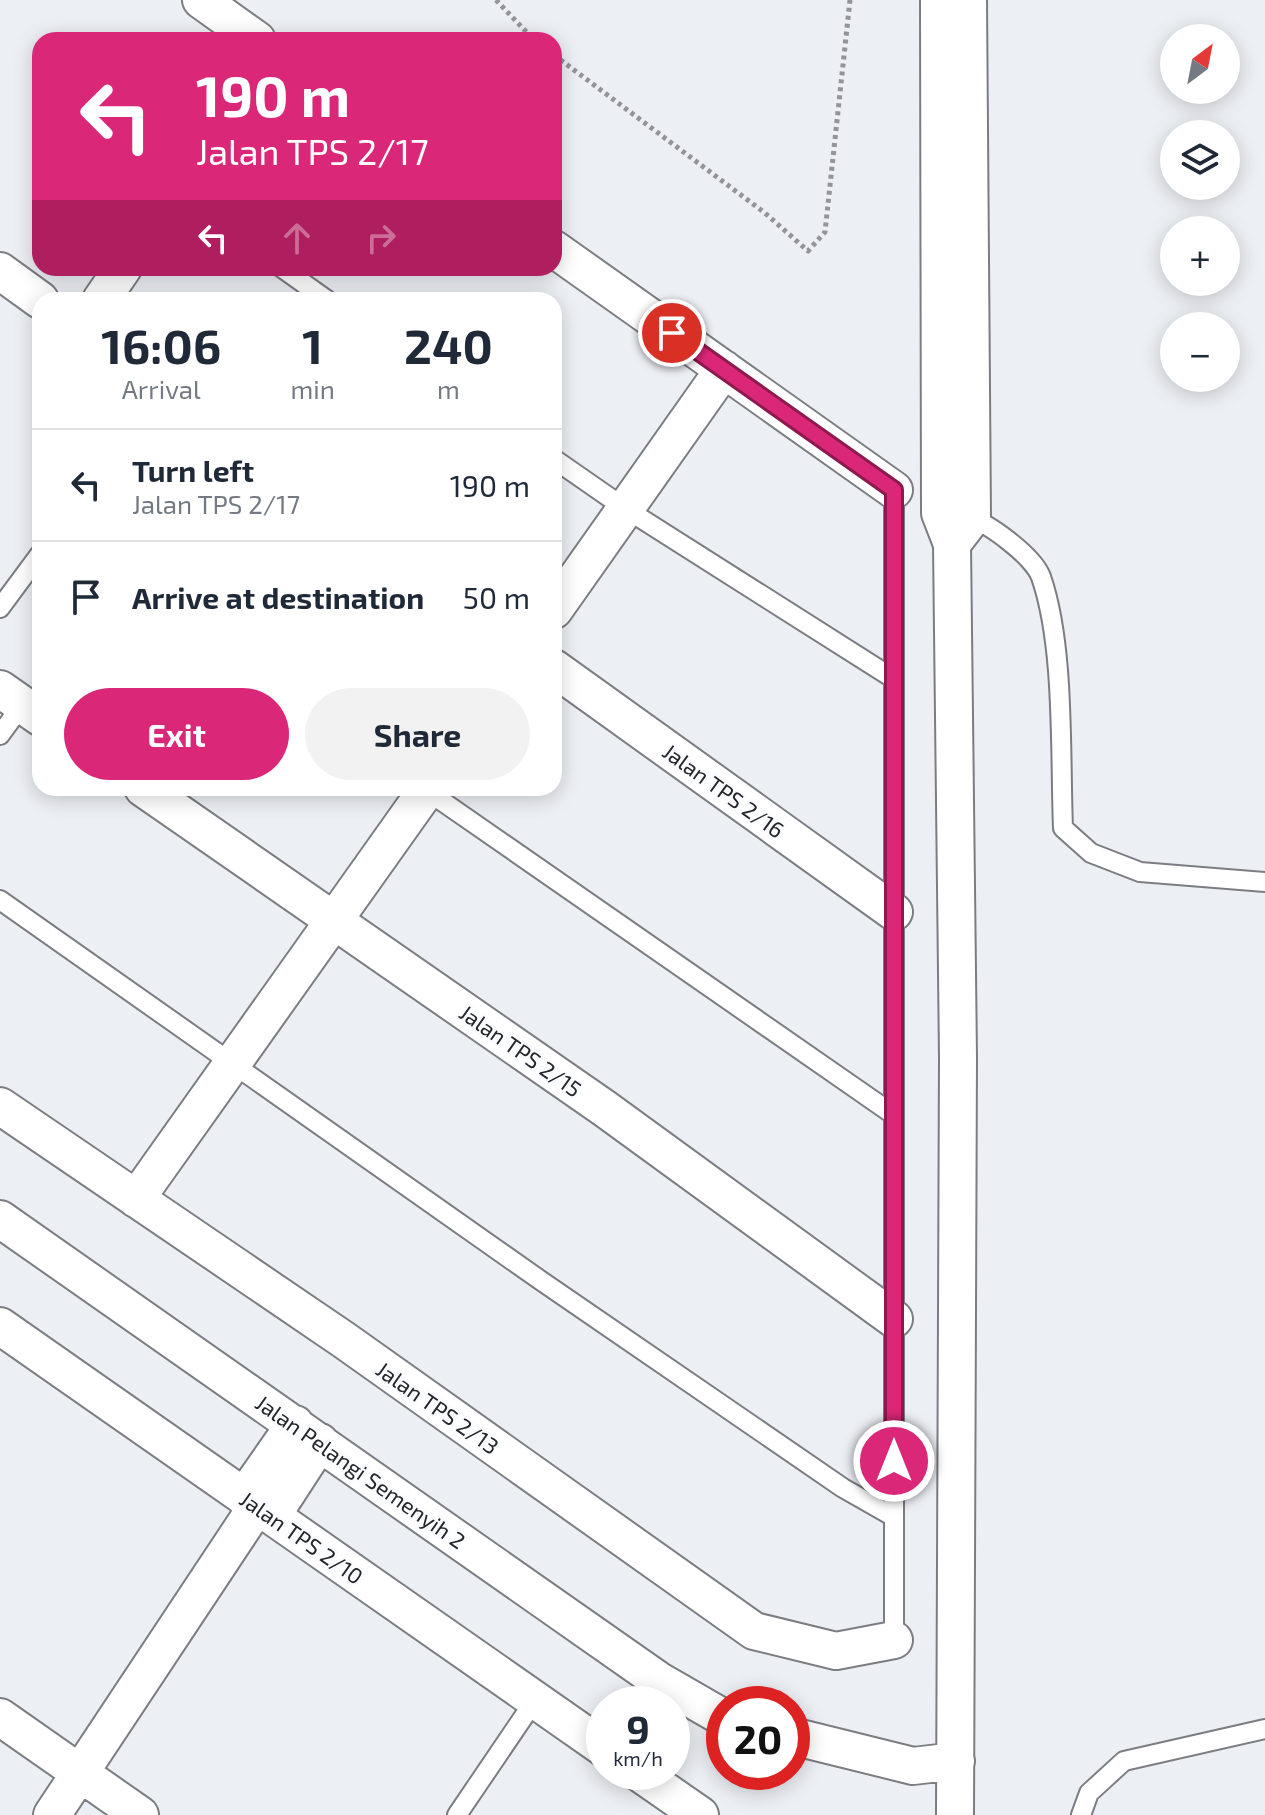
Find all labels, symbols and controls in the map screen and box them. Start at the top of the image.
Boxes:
north arrow [1160,24,1240,104]
map controls [1160,24,1240,392]
text: 190 m [196,61,350,128]
icon: left [64,64,168,168]
button: layers [1160,120,1240,200]
text: Jalan TPS 2/17 [196,129,429,172]
icon: left [191,216,235,260]
icon: ahead [275,216,319,260]
icon: right [359,216,403,260]
button: + [1160,216,1240,296]
pin [638,299,706,367]
icon: arrive [650,311,694,355]
button: − [1160,312,1240,392]
text: 16:06 [101,316,221,374]
text: 1 [302,316,323,374]
text: 240 [404,316,493,374]
text: Arrival [122,373,201,404]
text: min [290,373,335,404]
text: m [437,373,460,404]
text: Turn left [132,452,254,488]
icon: left [64,463,108,507]
text: 190 m [450,467,530,503]
text: Jalan TPS 2/17 [132,488,300,519]
icon: arrive [64,575,108,619]
text: Arrive at destination [132,579,424,615]
text: 50 m [463,579,530,615]
button: Exit [64,688,289,780]
button: Share [305,688,530,780]
street label: Jalan TPS 2/16 [658,737,790,843]
street label: Jalan TPS 2/15 [455,998,587,1102]
street label: Jalan TPS 2/13 [372,1355,504,1459]
street label: Jalan Pelangi Semenyih 2 [251,1389,471,1553]
position arrow [852,1419,936,1503]
street label: Jalan TPS 2/10 [236,1485,368,1589]
speed limit sign: 20 [706,1686,810,1790]
text: 9 [626,1704,650,1752]
text: km/h [613,1746,663,1770]

